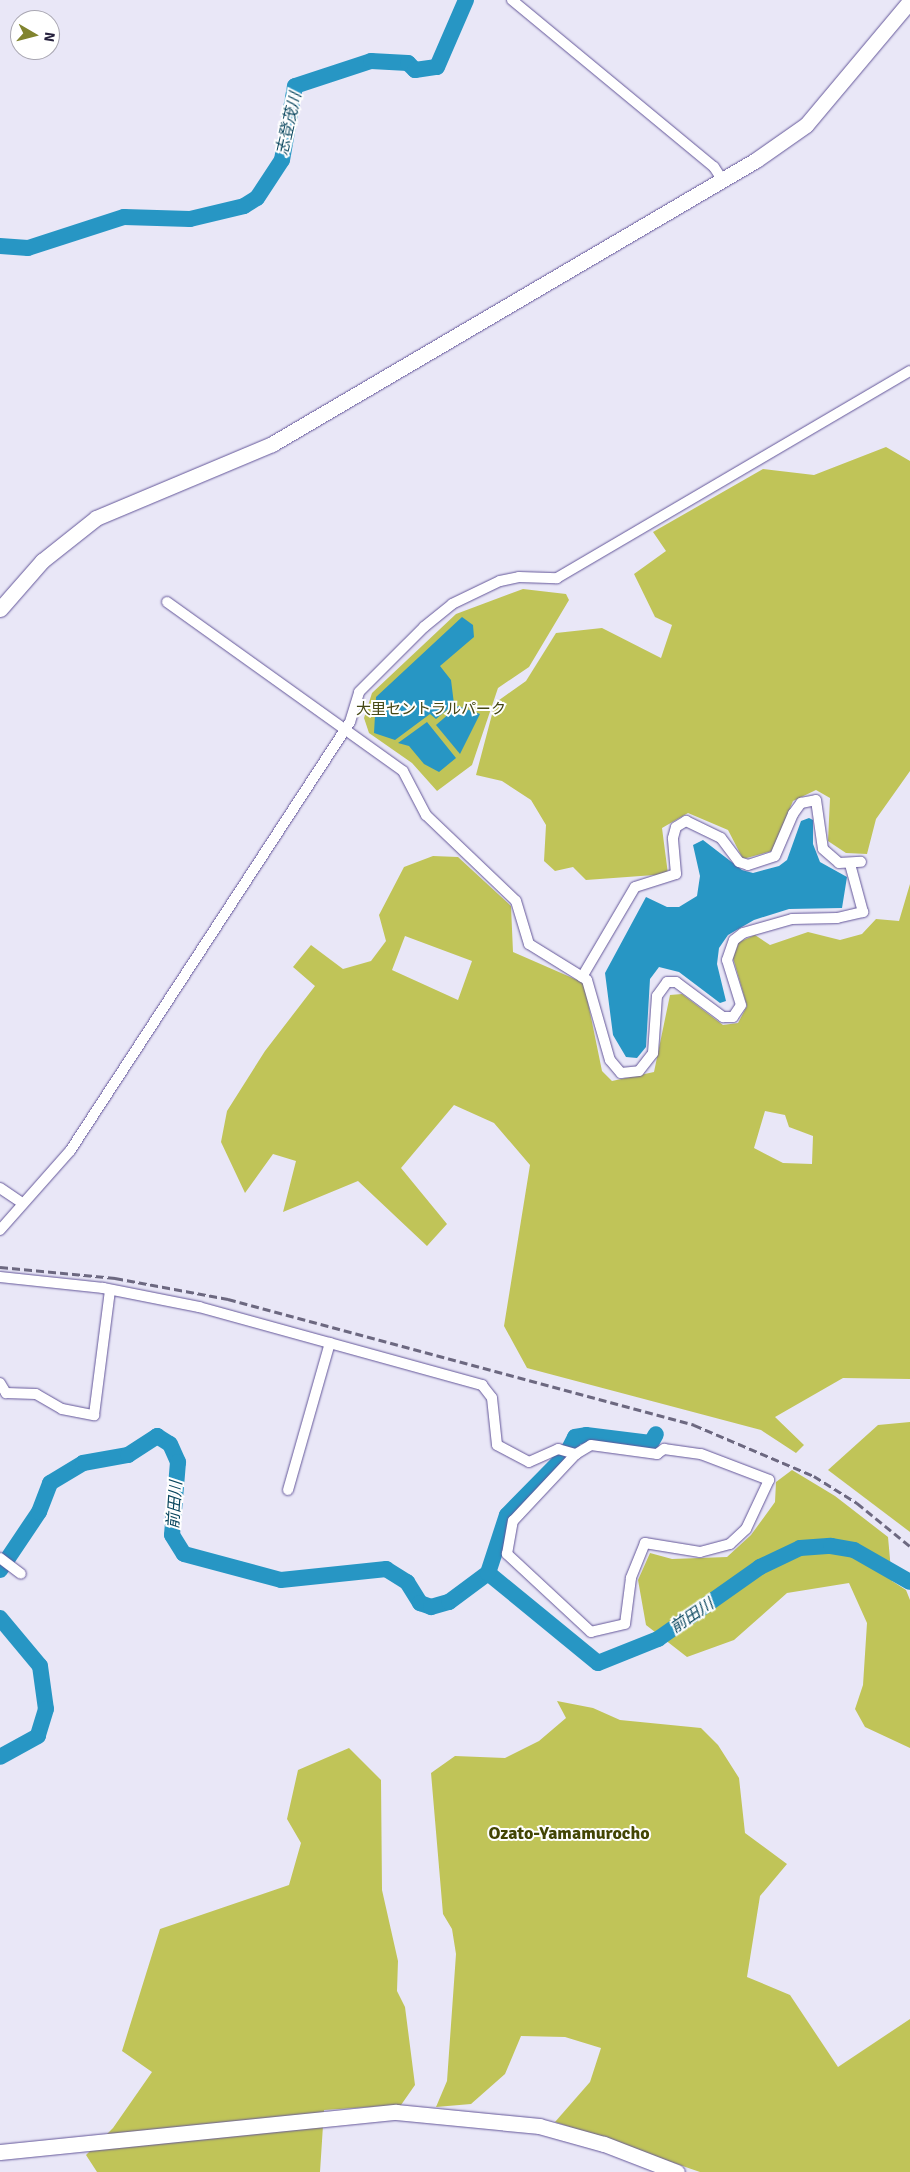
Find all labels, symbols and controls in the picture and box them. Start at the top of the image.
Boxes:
north arrow [10,10,60,60]
text: N [40,31,58,43]
water label: 志登茂川 [272,91,306,157]
park label: 大里セントラルパーク [356,701,506,719]
water label: 前田川 [164,1480,186,1530]
water label: 前田川 [667,1595,717,1637]
district label: Ozato-Yamamurocho [488,1822,650,1844]

